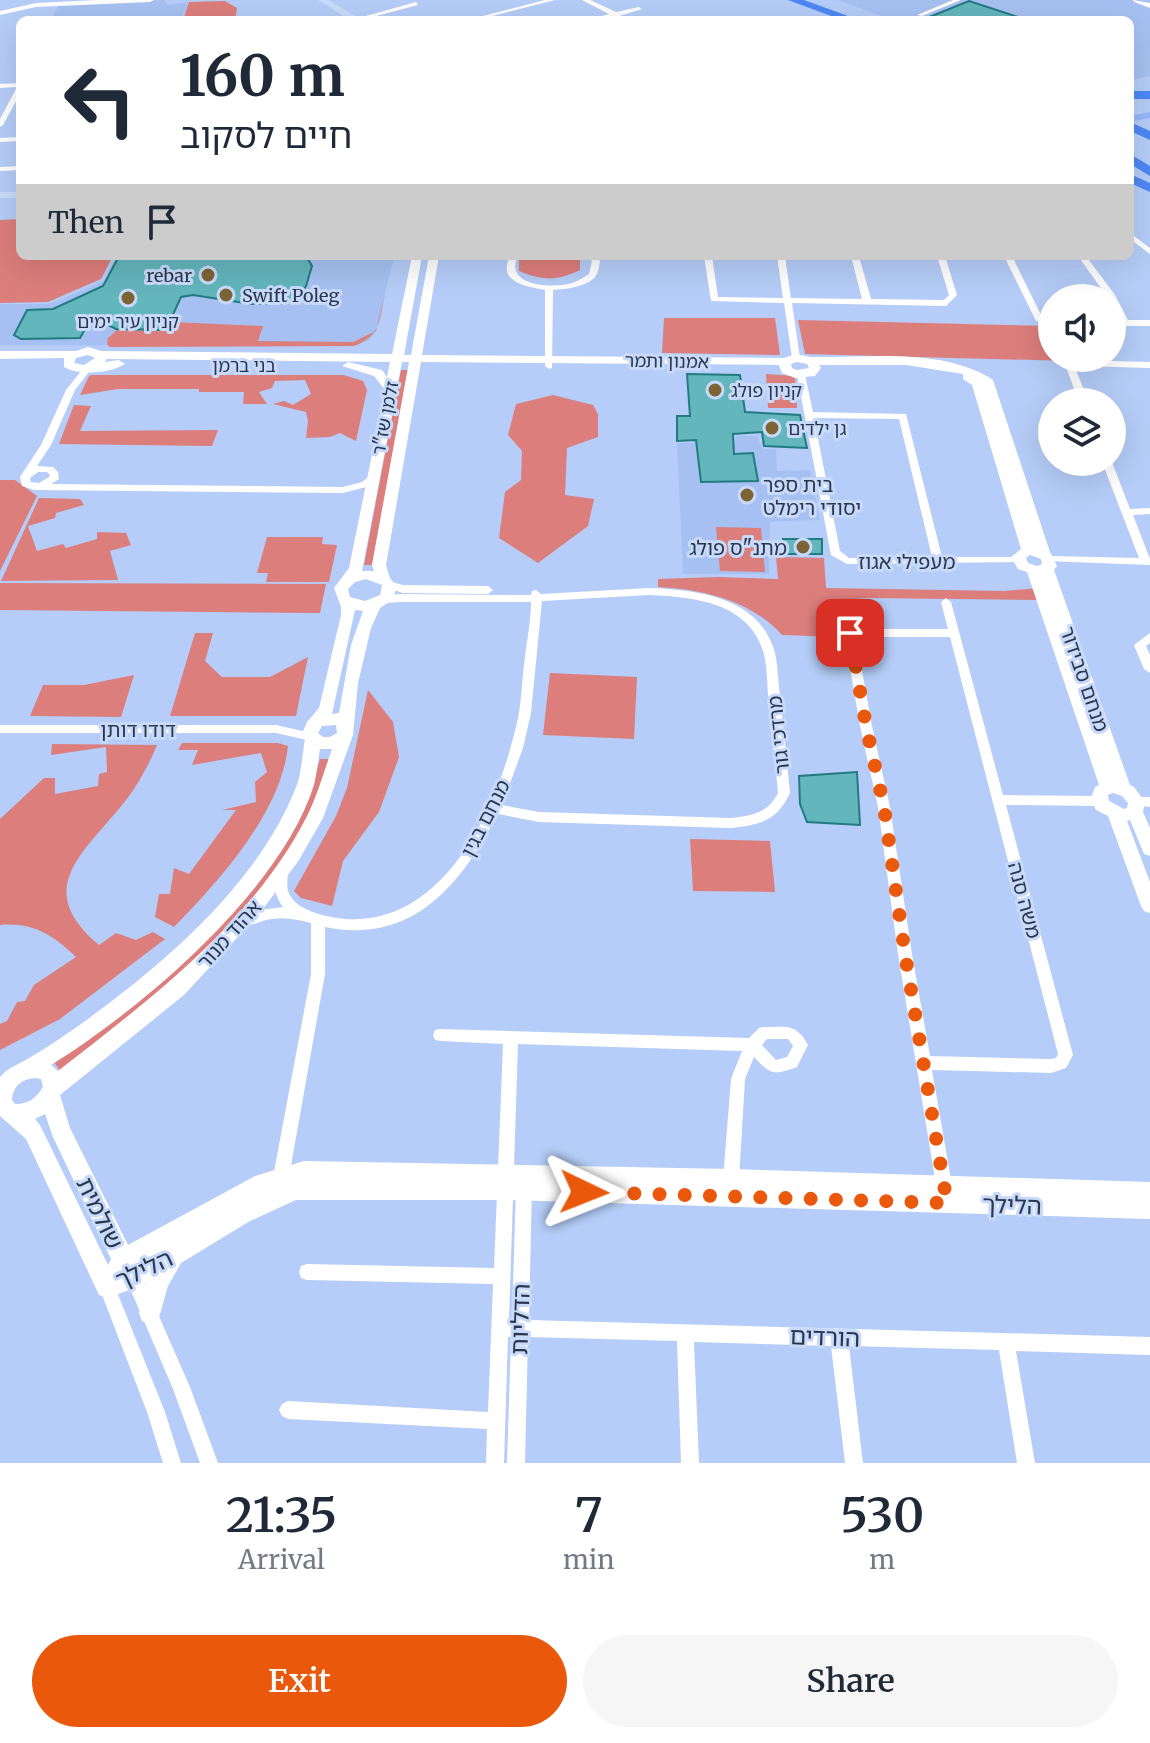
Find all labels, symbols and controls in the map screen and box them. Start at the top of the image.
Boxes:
text: 160 m [180,41,345,111]
icon: left [48,48,152,152]
text: חיים לסקוב [180,113,352,158]
icon: arrive [140,200,184,244]
text: Then [48,203,124,241]
place label: rebar [146,264,192,287]
marker: rebar [199,266,217,284]
place label: Swift Poleg [242,284,339,307]
map controls [1038,284,1126,476]
button: sound [1038,284,1126,372]
marker: Swift Poleg [217,286,235,304]
marker: קניון עיר ימים [119,289,137,307]
place label: קניון עיר ימים [77,310,179,333]
street label: אמנון ותמר [625,349,709,373]
street label: בני ברמן [212,354,276,377]
street label: זלמן שז"ר [367,379,403,457]
place label: קניון פולג [731,379,802,402]
marker: קניון פולג [706,381,724,399]
button: layers [1038,388,1126,476]
place label: גן ילדים [788,417,847,440]
marker: גן ילדים [763,419,781,437]
place label: בית ספר יסודי רימלט [763,472,861,520]
marker: בית ספר יסודי רימלט [738,486,756,504]
place label: מתנ"ס פולג [689,535,787,560]
marker: מתנ"ס פולג [794,538,812,556]
street label: מעפילי אגוז [859,549,955,574]
pin [816,599,884,667]
icon: arrive [828,611,872,655]
street label: מנחם סבידור [1055,623,1115,735]
street label: מרדכי גור [761,695,795,775]
street label: דודו דותן [100,717,176,742]
street label: מנחם בגין [455,775,515,861]
street label: משה סנה [1003,859,1047,941]
street label: אהוד מנור [192,894,266,974]
position arrow [542,1150,626,1234]
street label: שולמית [69,1172,131,1254]
street label: הלילך [982,1188,1042,1222]
street label: הלילך [110,1242,178,1296]
street label: הדליות [503,1283,537,1355]
street label: הורדים [789,1320,861,1354]
text: 21:35 [226,1485,337,1545]
text: 7 [575,1485,603,1545]
text: 530 [840,1485,924,1545]
text: Arrival [238,1543,325,1576]
text: min [563,1543,614,1576]
text: m [869,1543,895,1576]
button: Exit [32,1635,567,1727]
button: Share [583,1635,1118,1727]

